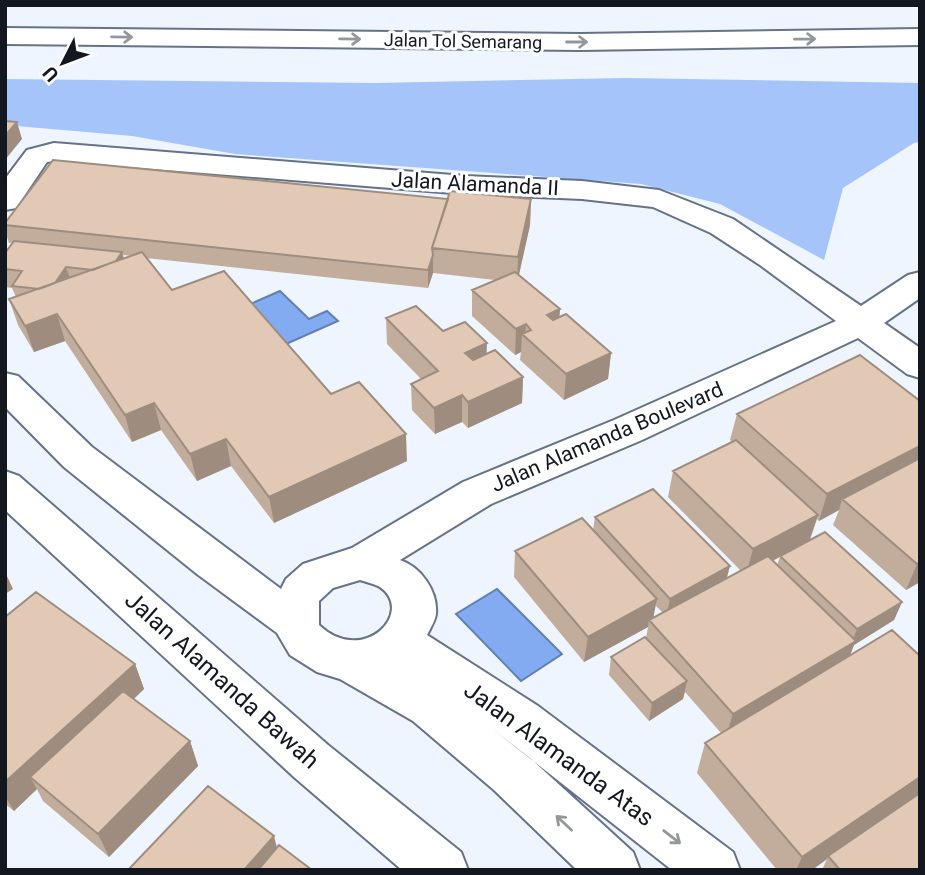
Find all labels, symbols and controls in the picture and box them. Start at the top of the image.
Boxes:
north arrow [28,28,98,98]
street label: Jalan Tol Semarang [384,29,542,53]
one-way arrow [111,30,134,44]
one-way arrow [338,32,361,46]
one-way arrow [793,32,816,45]
one-way arrow [566,35,589,49]
text: U [38,62,63,86]
street label: Jalan Alamanda II [391,168,559,200]
street label: Jalan Alamanda Boulevard [488,377,726,497]
street label: Jalan Alamanda Bawah [119,586,325,774]
street label: Jalan Alamanda Atas [459,676,659,832]
one-way arrow [556,815,573,832]
one-way arrow [662,830,681,845]

